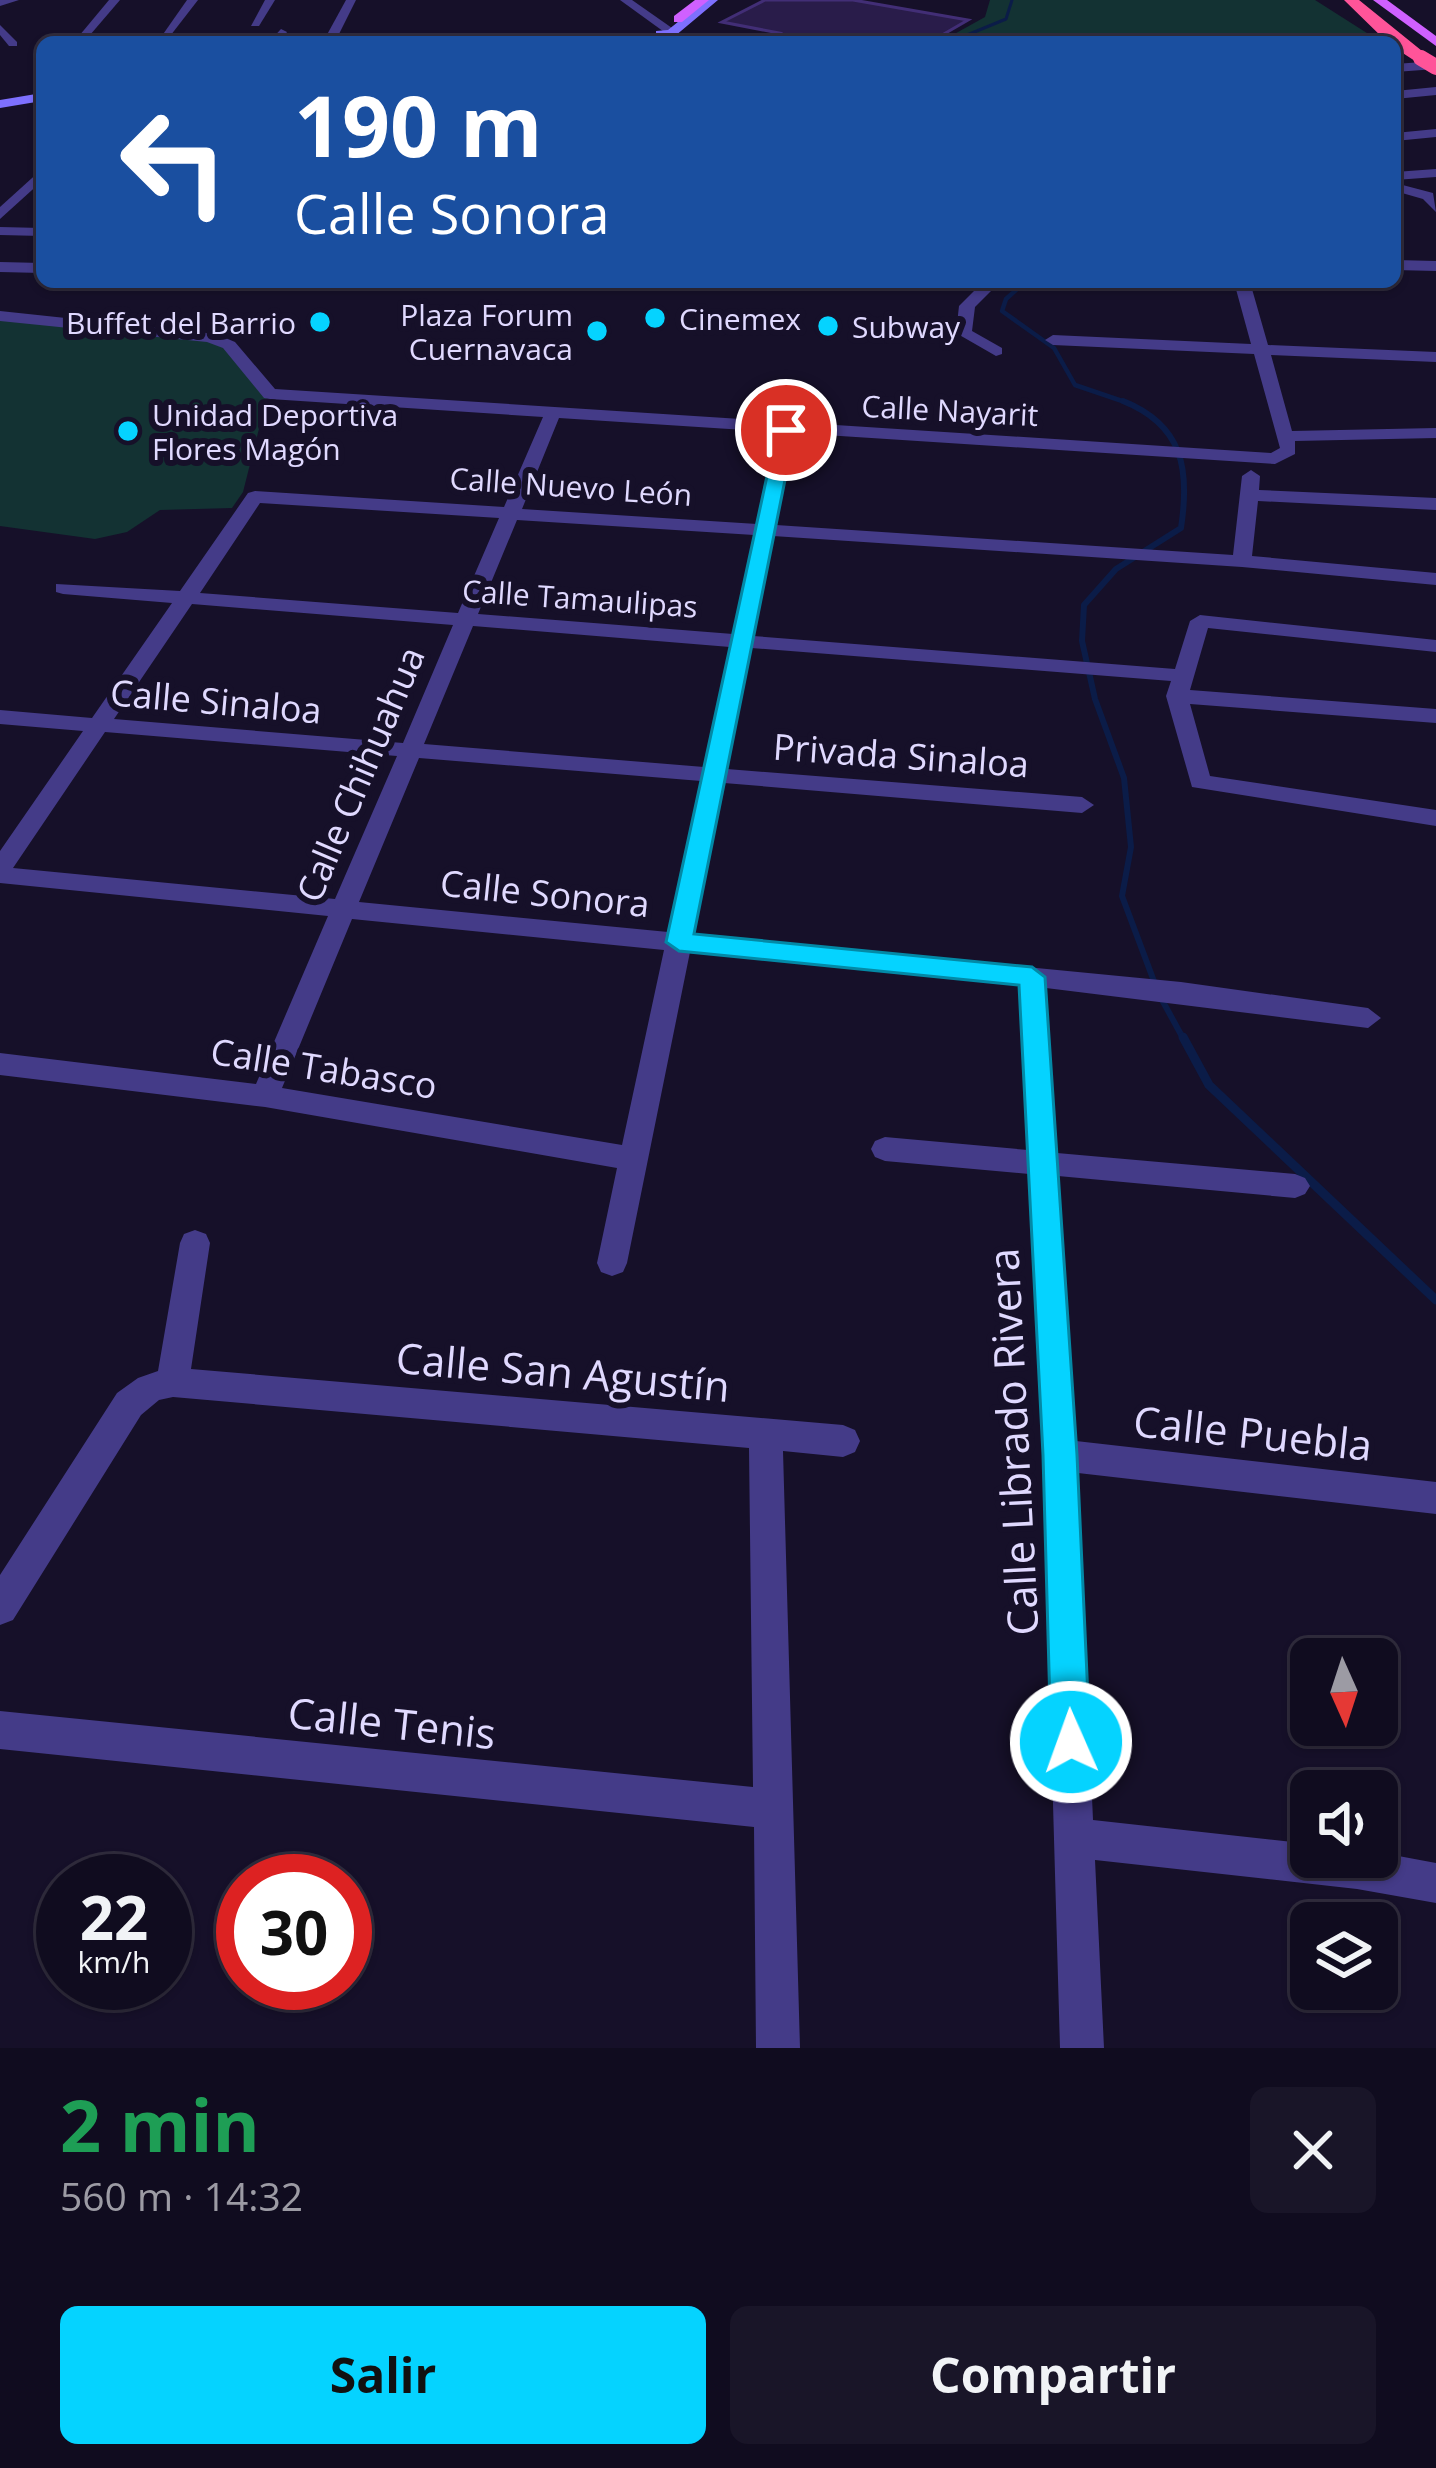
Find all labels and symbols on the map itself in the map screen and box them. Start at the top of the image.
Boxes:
place label: Plaza Forum Cuernavaca [400,294,573,369]
place label: Cinemex [679,298,801,339]
place label: Buffet del Barrio [66,302,296,343]
marker: Cinemex [642,305,668,331]
place label: Subway [852,306,961,347]
marker: Buffet del Barrio [307,309,333,335]
marker: Subway [815,313,841,339]
marker: Plaza Forum Cuernavaca [584,318,610,344]
pin [735,379,837,481]
street label: Calle Nayarit [861,385,1039,435]
place label: Unidad Deportiva Flores Magón [152,394,398,469]
marker: Unidad Deportiva Flores Magón [115,418,141,444]
street label: Calle Nuevo León [448,457,694,515]
street label: Calle Tamaulipas [461,569,699,627]
street label: Calle Chihuahua [284,639,436,909]
street label: Calle Sinaloa [108,667,324,735]
street label: Privada Sinaloa [771,722,1031,788]
street label: Calle Sonora [438,858,652,928]
street label: Calle Tabasco [207,1026,441,1110]
street label: Calle Librado Rivera [973,1247,1051,1637]
street label: Calle San Agustín [394,1328,732,1414]
street label: Calle Puebla [1131,1391,1375,1473]
north arrow [1290,1638,1398,1746]
position arrow [1008,1679,1134,1805]
street label: Calle Tenis [285,1683,499,1761]
speed limit sign: 30 [216,1854,372,2010]

